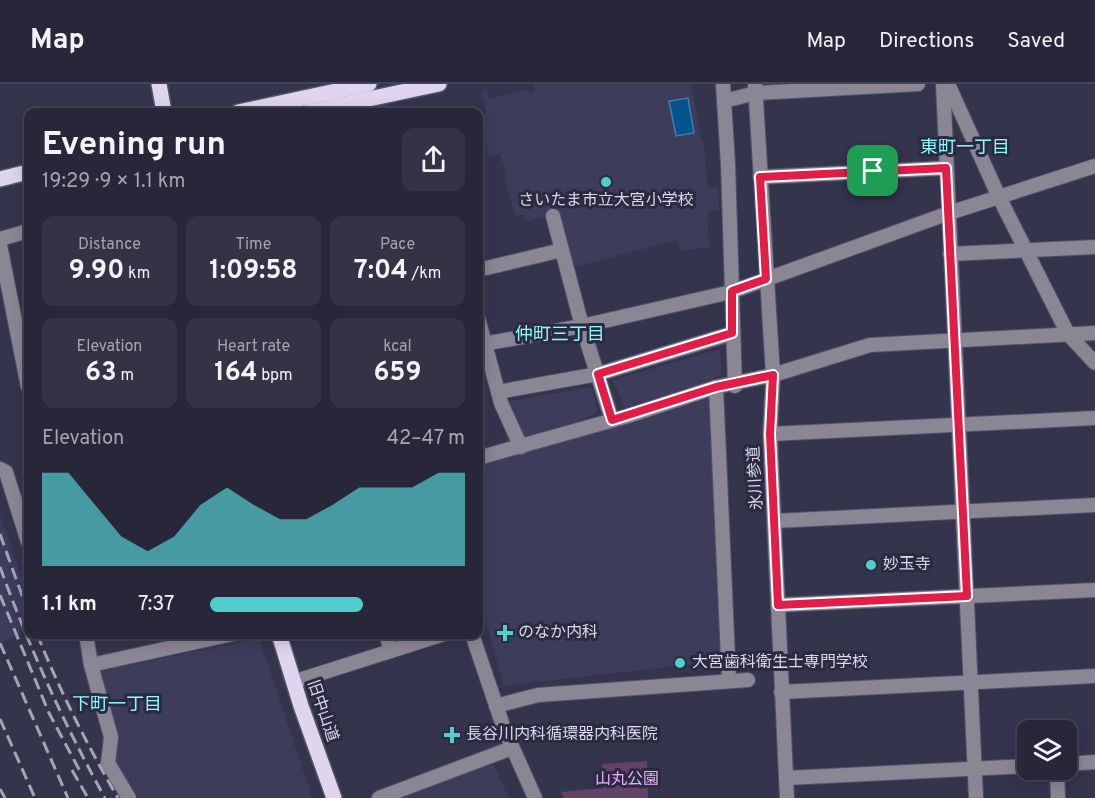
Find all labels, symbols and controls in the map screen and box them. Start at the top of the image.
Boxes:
text: Map [30,23,85,59]
text: Map [806,28,846,55]
text: Directions [879,28,974,55]
text: Saved [1007,28,1065,55]
text: Evening run [42,125,226,167]
button: share [402,128,465,191]
district label: 東町一丁目 [920,137,1010,160]
pin [847,145,898,196]
icon: arrive [856,154,889,187]
text: 19:29 · 9 × 1.1 km [42,169,185,195]
marker: さいたま市立大宮小学校 [599,175,613,189]
place label: さいたま市立大宮小学校 [518,191,694,211]
text: Distance [78,235,141,255]
text: Time [236,235,271,255]
text: Pace [380,235,415,255]
text: 9.90 [69,255,124,288]
text: 1:09:58 [209,255,298,288]
text: 7:04 [354,255,408,288]
text: km [124,264,150,284]
text: /km [408,264,441,284]
district label: 仲町三丁目 [515,324,605,347]
text: Elevation [77,337,142,357]
text: Heart rate [217,337,290,357]
text: kcal [383,337,412,357]
text: 63 [85,357,117,390]
text: 164 [214,357,257,390]
text: 659 [374,357,421,390]
text: m [117,366,134,386]
text: bpm [257,366,293,386]
text: Elevation [42,426,124,452]
text: 42–47 m [387,426,465,452]
street label: 氷川参道 [744,446,768,510]
place label: 妙玉寺 [883,555,931,575]
marker: 妙玉寺 [864,558,878,572]
text: 1.1 km [42,592,97,618]
text: 7:37 [138,592,174,618]
place label: のなか内科 [518,623,598,643]
marker: のなか内科 [496,624,514,642]
place label: 大宮歯科衛生士専門学校 [692,653,868,673]
marker: 大宮歯科衛生士専門学校 [673,656,687,670]
street label: 旧中山道 [302,677,342,745]
district label: 下町一丁目 [72,694,162,717]
map controls [1017,720,1077,780]
button: layers [1017,720,1077,780]
place label: 長谷川内科循環器内科医院 [466,725,658,745]
marker: 長谷川内科循環器内科医院 [443,726,461,744]
park label: 山丸公園 [595,770,659,790]

